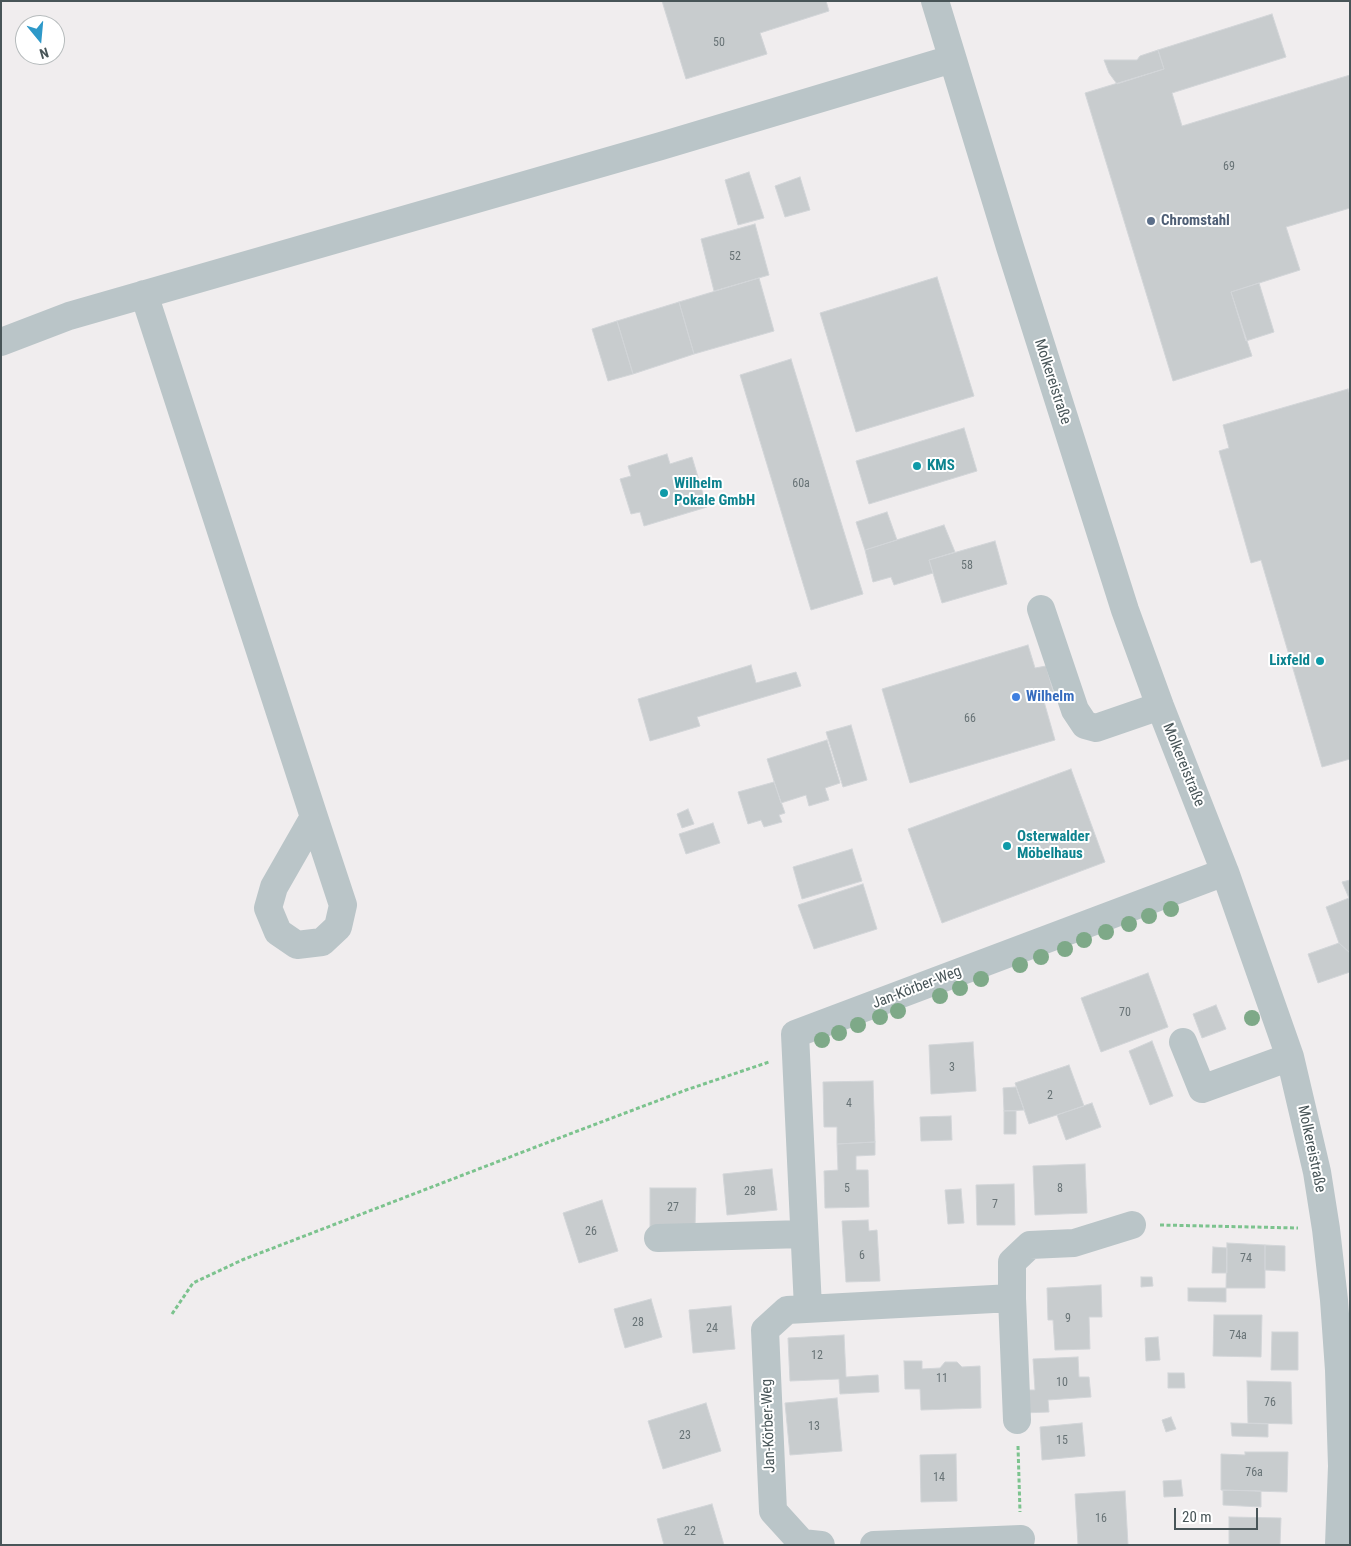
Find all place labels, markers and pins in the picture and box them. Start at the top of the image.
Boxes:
place label: Chromstahl [1161,212,1230,230]
marker: Chromstahl [1145,215,1157,227]
place label: KMS [927,457,955,475]
marker: KMS [911,460,923,472]
place label: Wilhelm Pokale GmbH [674,475,755,510]
marker: Wilhelm Pokale GmbH [658,487,670,499]
place label: Lixfeld [1269,652,1310,670]
marker: Lixfeld [1314,655,1326,667]
place label: Wilhelm [1026,688,1074,706]
marker: Wilhelm [1010,691,1022,703]
place label: Osterwalder Möbelhaus [1017,828,1090,863]
marker: Osterwalder Möbelhaus [1001,840,1013,852]

